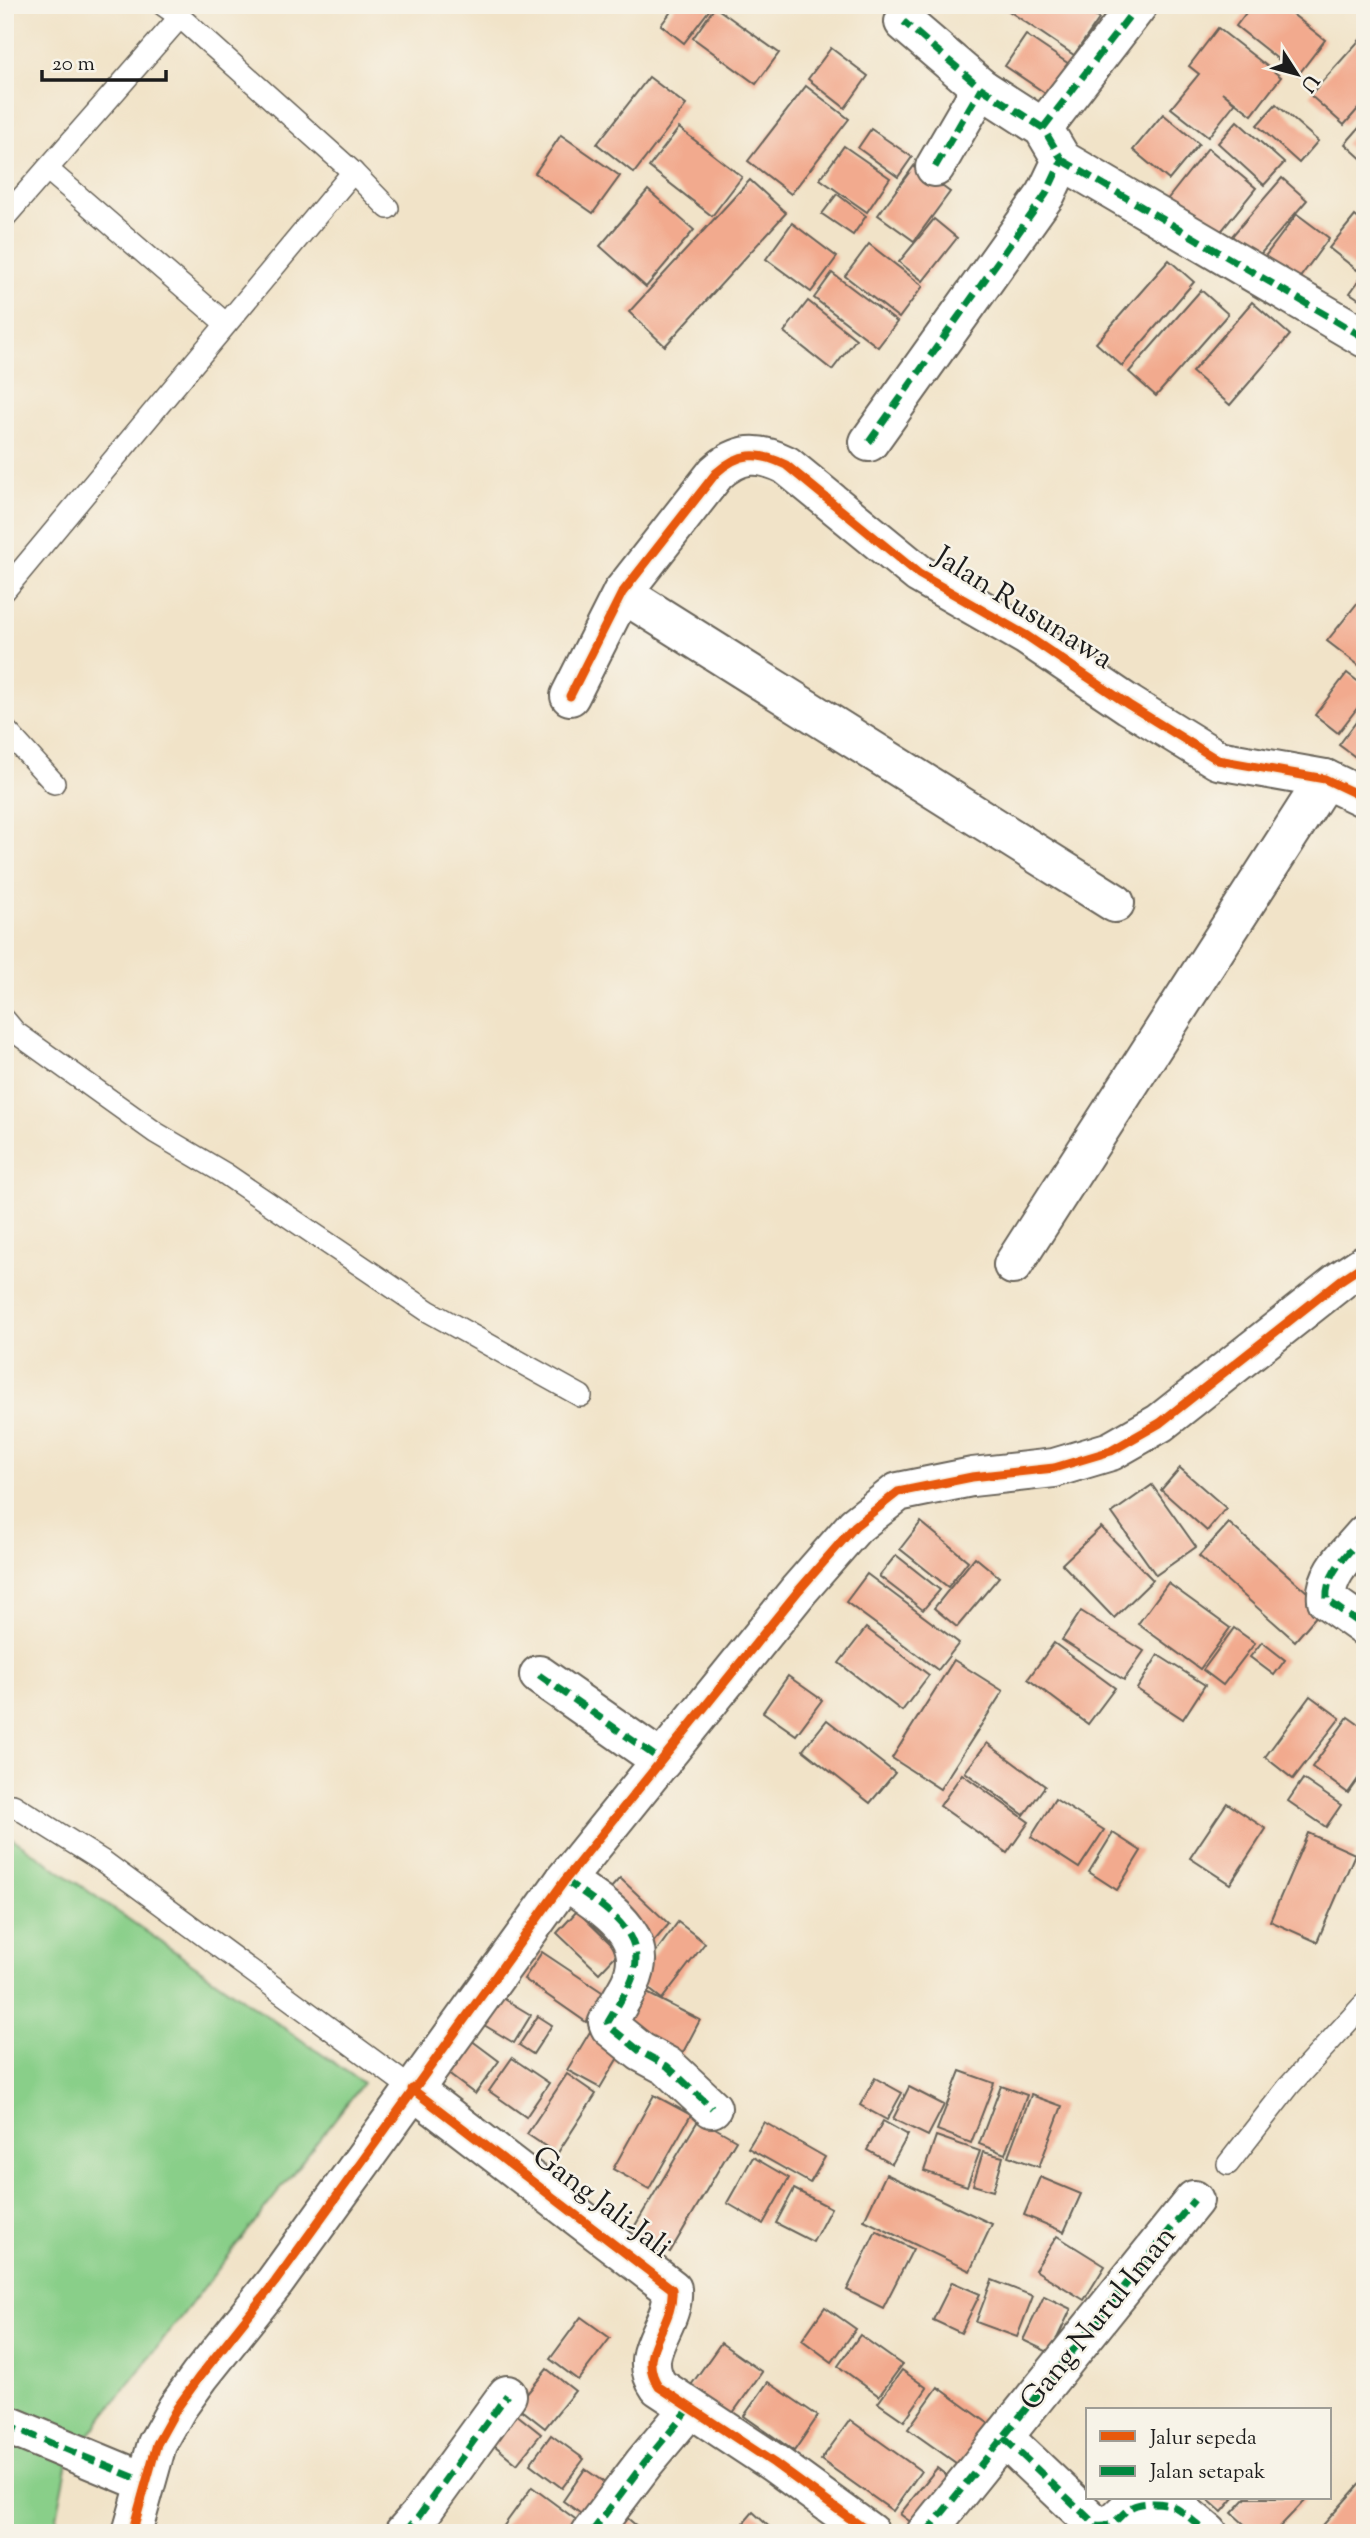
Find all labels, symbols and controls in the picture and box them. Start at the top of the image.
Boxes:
scale bar [42,38,166,82]
north arrow [1262,38,1332,108]
text: 20 m [52,50,95,80]
text: U [1293,68,1324,97]
street label: Jalan Rusunawa [924,536,1121,681]
street label: Gang Jali-Jali [522,2136,680,2270]
street label: Gang Nurul Iman [1011,2217,1187,2421]
legend [1086,2408,1332,2500]
text: Jalur sepeda [1149,2424,1257,2454]
text: Jalan setapak [1149,2458,1266,2488]

